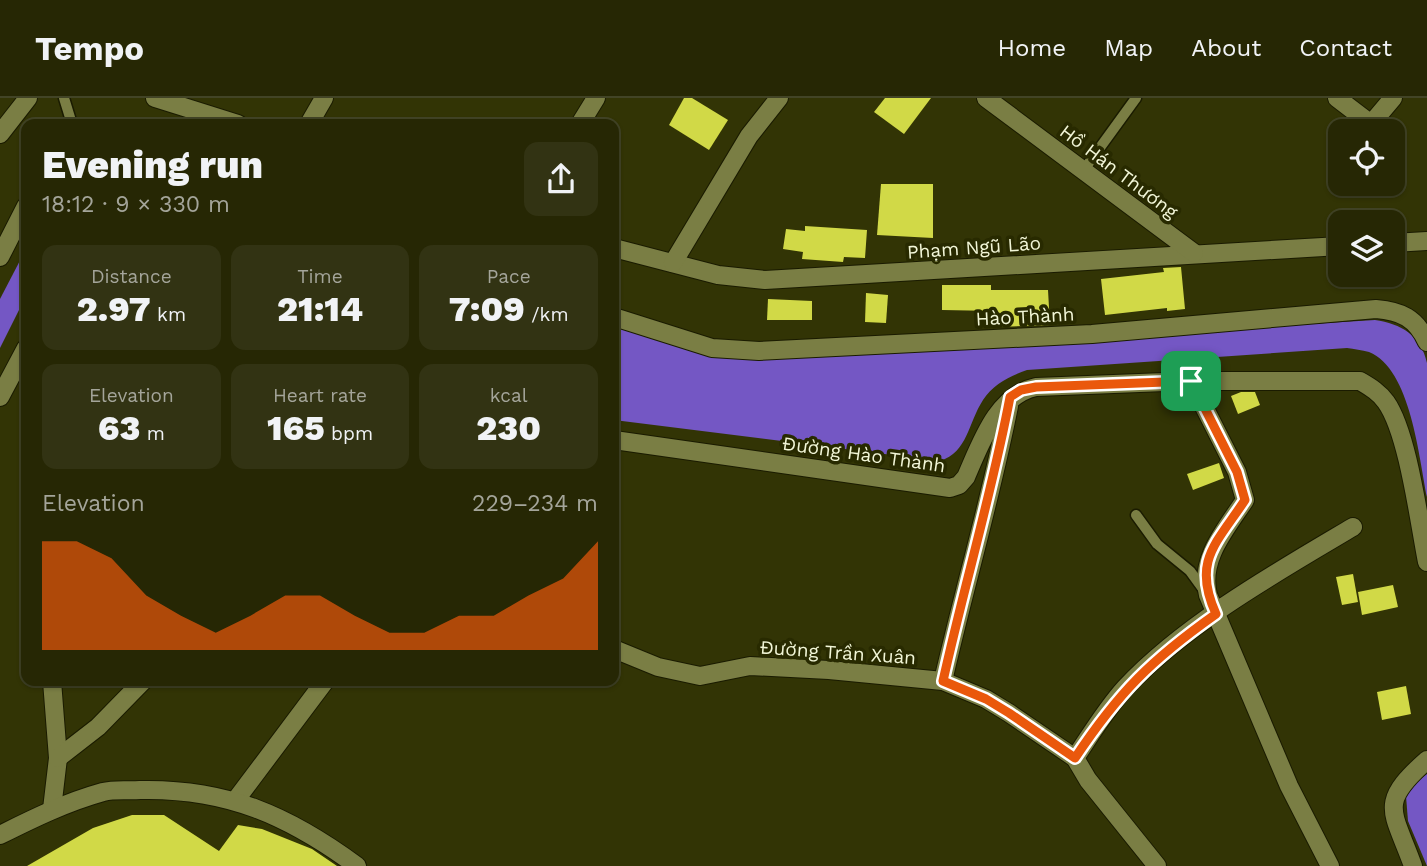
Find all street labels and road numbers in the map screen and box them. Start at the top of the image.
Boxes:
street label: Hồ Hán Thương [1055,120,1183,224]
street label: Phạm Ngũ Lão [906,231,1042,264]
street label: Hào Thành [975,302,1075,331]
street label: Đường Hào Thành [781,432,947,477]
street label: Đường Trần Xuân [759,636,917,669]

